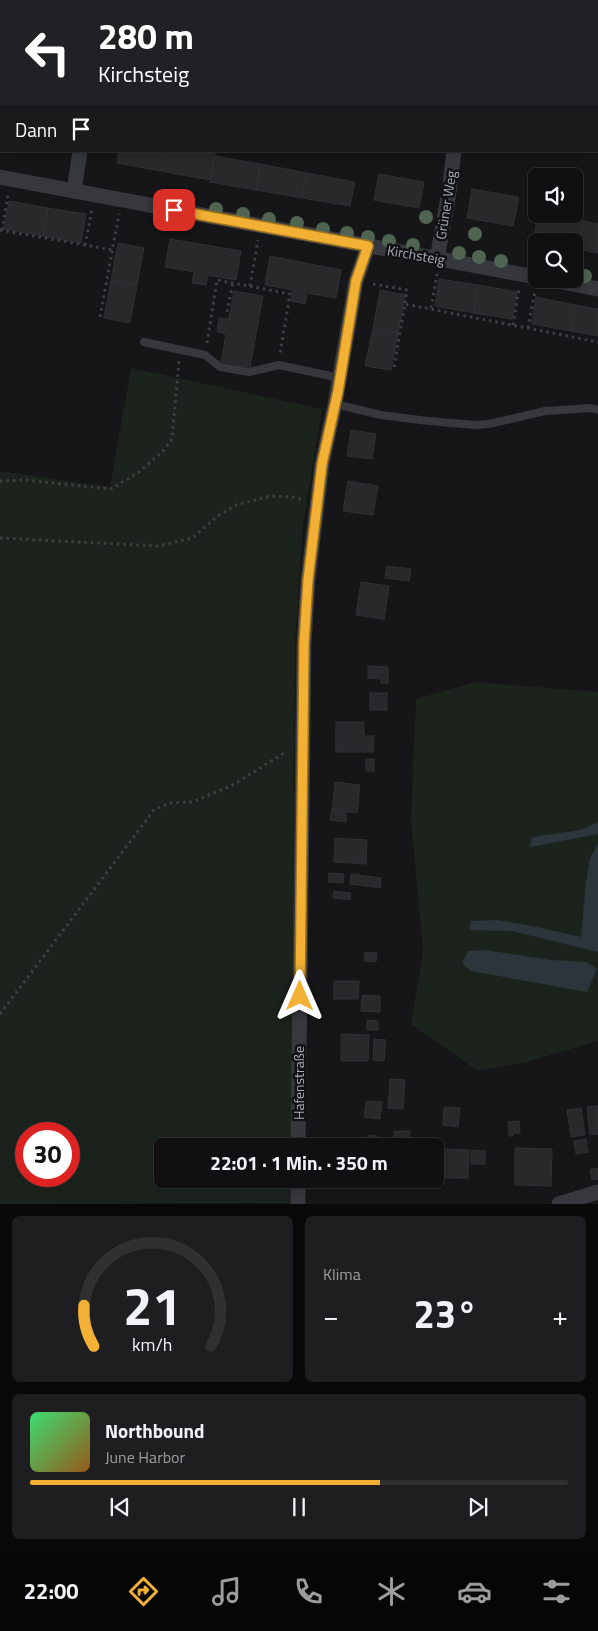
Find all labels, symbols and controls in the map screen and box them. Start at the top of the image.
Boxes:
text: 280 m [98,9,194,63]
icon: left [15,20,80,85]
text: Kirchsteig [98,57,189,91]
text: Dann [15,115,57,144]
icon: arrive [67,115,95,143]
map controls [528,168,583,288]
button: sound [528,168,583,223]
street label: Grüner Weg [430,169,461,241]
pin [153,189,195,231]
icon: arrive [160,196,188,224]
button: search [528,233,583,288]
street label: Kirchsteig [386,239,447,270]
position arrow [273,969,325,1021]
street label: Hafenstraße [288,1046,309,1120]
speed limit sign: 30 [15,1122,80,1187]
text: 22:01 · 1 Min. · 350 m [210,1148,388,1177]
text: Klima [323,1262,361,1286]
text: 21 [123,1266,182,1345]
text: 23° [414,1285,477,1343]
text: − [323,1294,339,1337]
text: + [552,1294,568,1337]
text: km/h [132,1331,173,1358]
text: Northbound [105,1416,205,1445]
text: June Harbor [105,1445,185,1469]
icon: previous [106,1493,134,1521]
icon: pause [285,1493,313,1521]
icon: next [464,1493,492,1521]
text: 22:00 [24,1574,79,1608]
icon: directions [126,1574,161,1609]
icon: music [209,1574,244,1609]
icon: phone [291,1574,326,1609]
icon: climate [374,1574,409,1609]
icon: car [457,1574,492,1609]
icon: filters [539,1574,574,1609]

